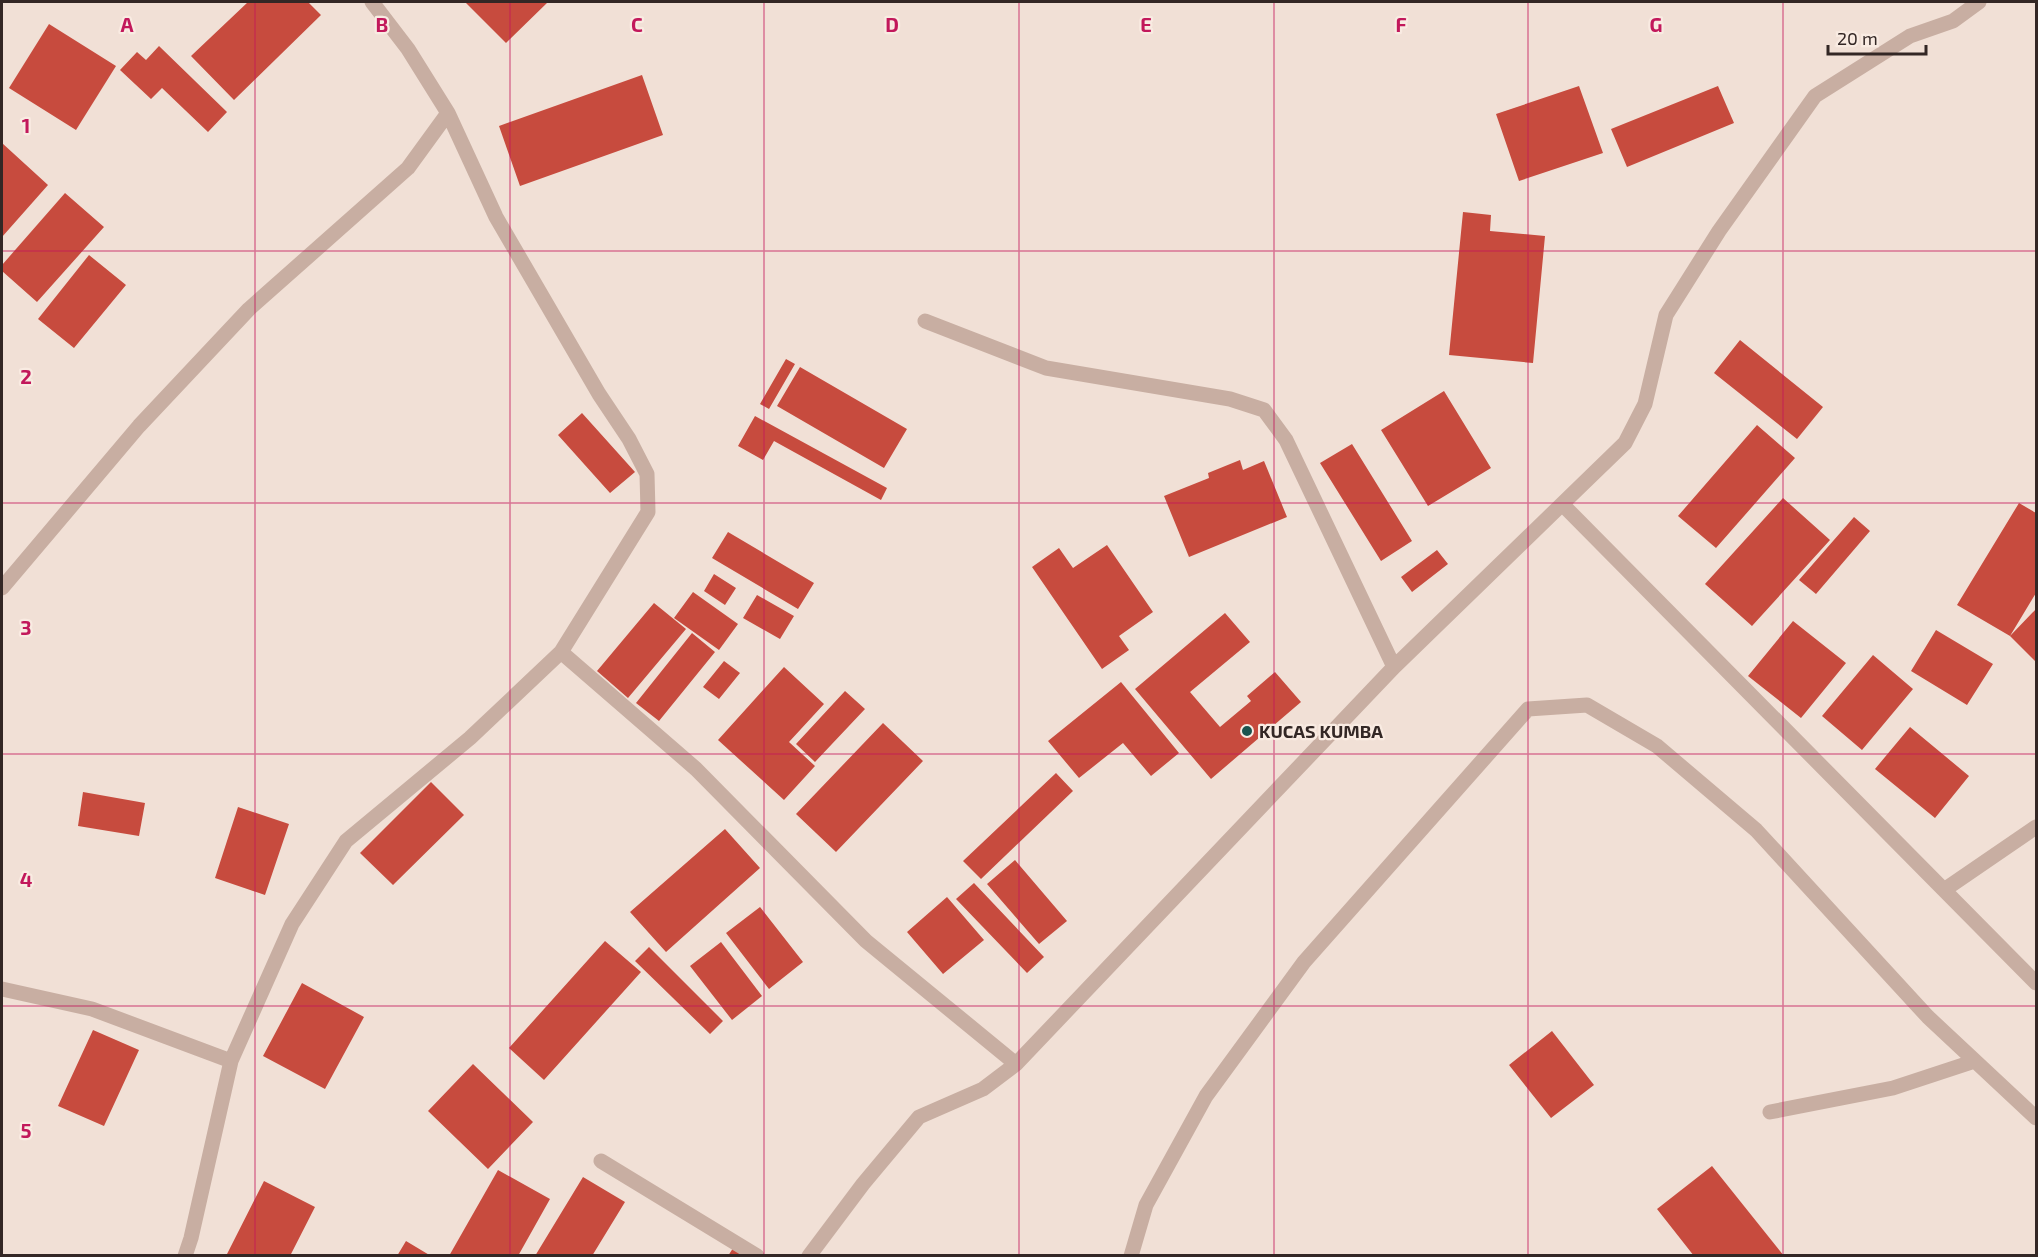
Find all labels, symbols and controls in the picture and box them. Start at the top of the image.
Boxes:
text: A [120,12,134,36]
text: B [376,12,388,36]
text: C [631,12,643,36]
text: D [885,12,899,36]
text: E [1140,12,1152,36]
text: F [1395,12,1407,36]
text: G [1650,12,1662,36]
scale bar [1828,18,1926,56]
text: 20 m [1837,27,1878,49]
text: 1 [22,113,30,137]
text: 2 [20,364,32,388]
text: 3 [20,615,32,639]
place label: KUCAS KUMBA [1259,720,1383,742]
marker: KUCAS KUMBA [1240,724,1254,738]
text: 4 [20,867,33,891]
text: 5 [20,1118,32,1142]

